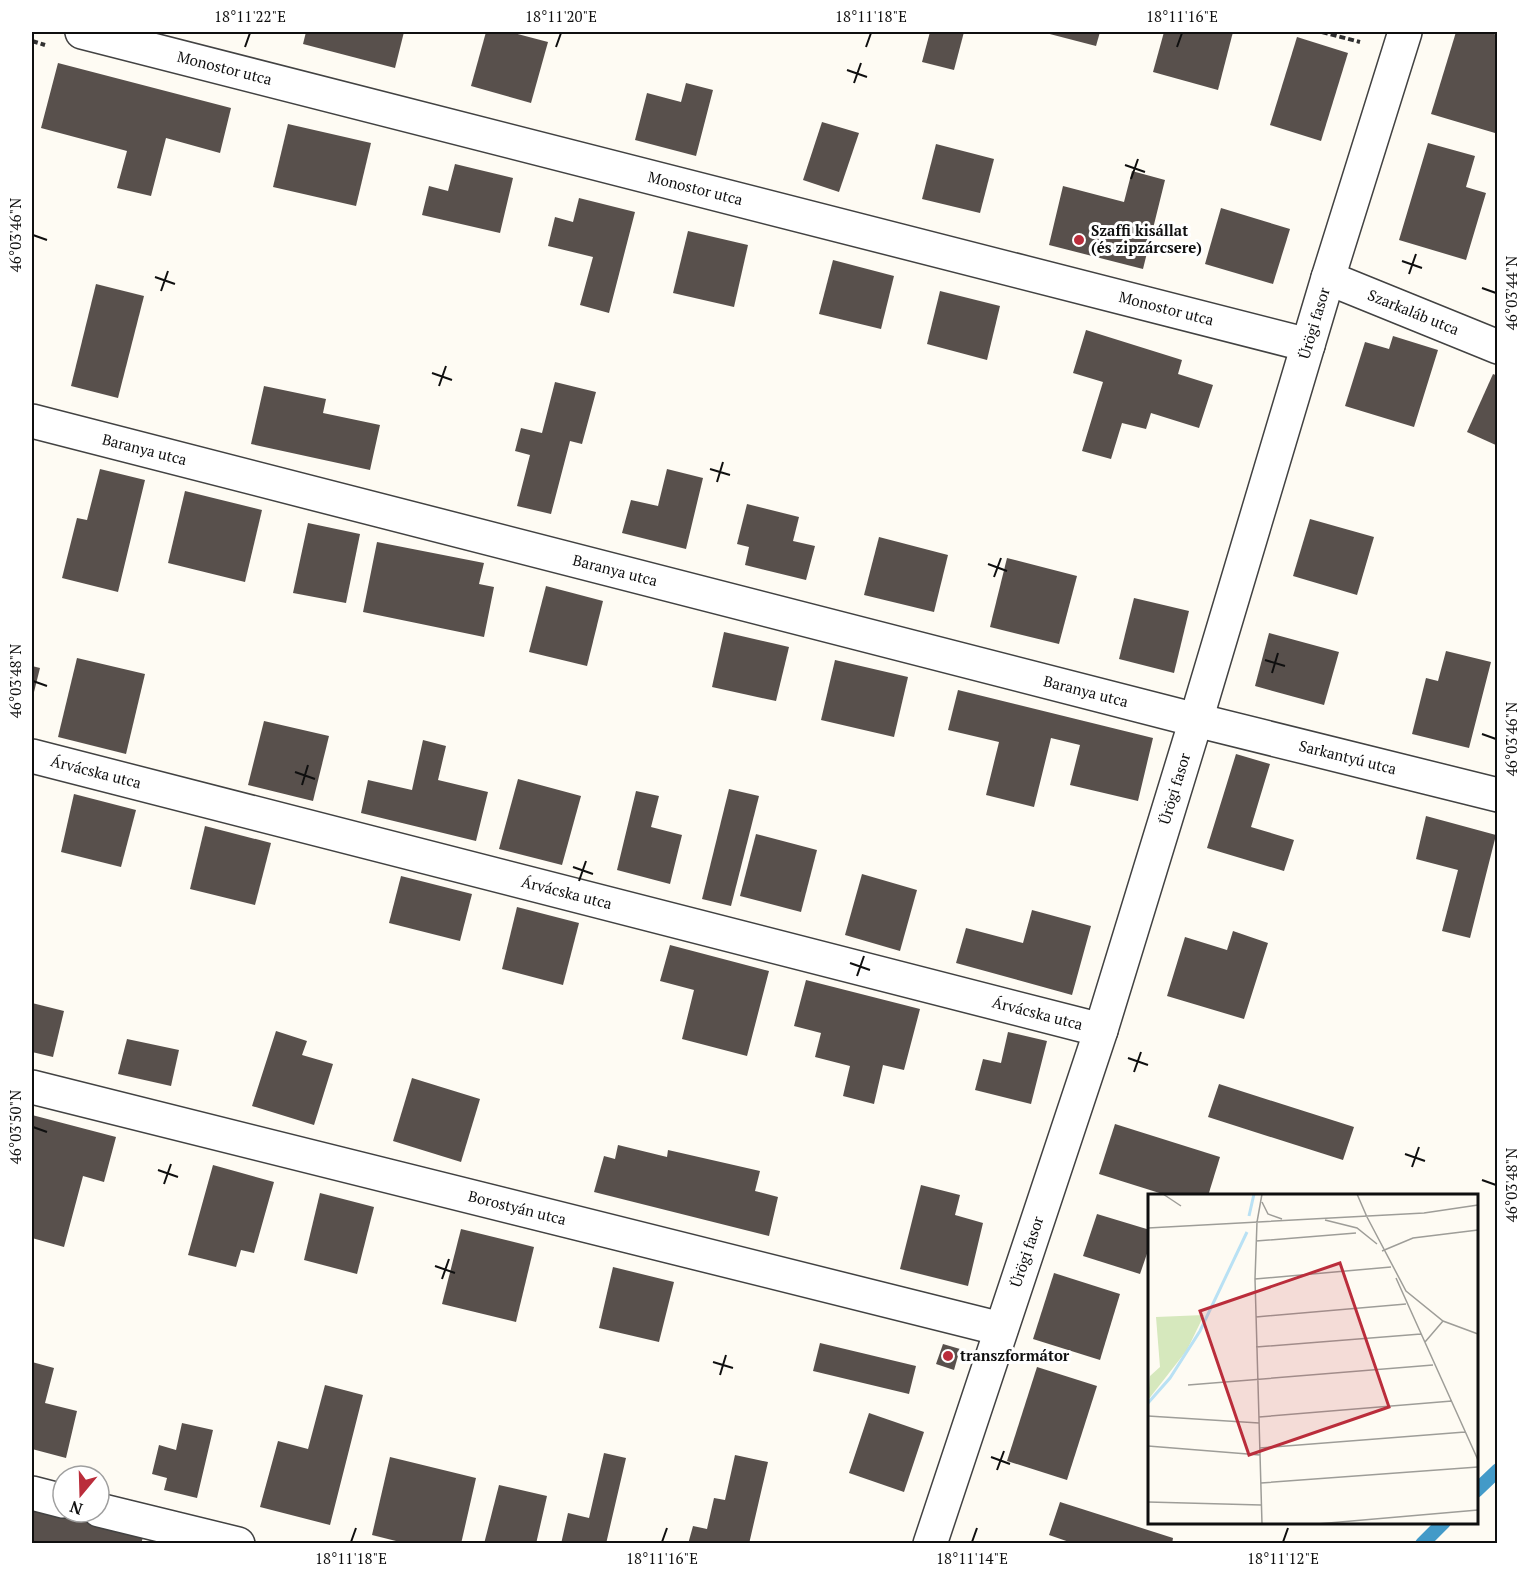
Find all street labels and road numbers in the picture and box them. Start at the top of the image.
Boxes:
street label: Monostor utca [175,46,275,89]
street label: Monostor utca [646,166,746,209]
street label: Szarkaláb utca [1365,284,1463,339]
street label: Ürögi fasor [1293,285,1334,361]
street label: Monostor utca [1117,286,1216,330]
street label: Baranya utca [100,428,189,469]
street label: Baranya utca [571,549,660,590]
street label: Baranya utca [1042,670,1131,711]
street label: Sarkantyú utca [1297,735,1399,779]
street label: Árvácska utca [49,750,144,793]
street label: Ürögi fasor [1154,750,1194,827]
street label: Árvácska utca [520,871,615,913]
street label: Árvácska utca [990,992,1086,1034]
street label: Borostyán utca [466,1185,569,1229]
street label: Ürögi fasor [1005,1213,1047,1289]

